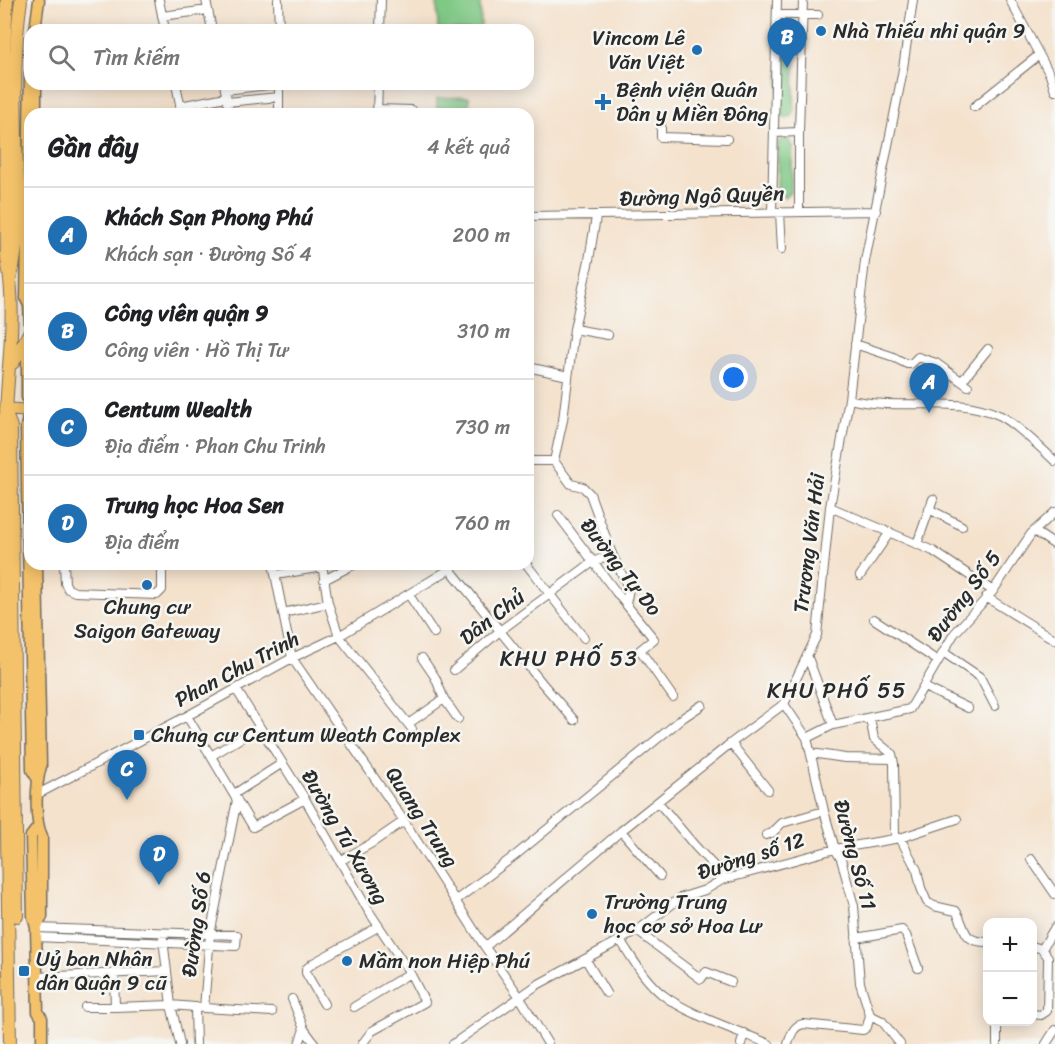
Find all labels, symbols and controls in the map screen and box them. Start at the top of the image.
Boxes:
place label: Nhà Thiếu nhi quận 9 [833,12,1025,50]
place label: Vincom Lê Văn Việt [592,19,685,81]
pin: B [768,19,806,68]
search box [24,24,534,90]
marker: Nhà Thiếu nhi quận 9 [814,24,828,38]
text: Tìm kiếm [93,38,180,77]
icon: search [45,41,78,74]
marker: Vincom Lê Văn Việt [690,43,704,57]
place label: Bệnh viện Quân Dân y Miền Đông [616,71,769,133]
marker: Bệnh viện Quân Dân y Miền Đông [594,93,612,111]
text: Gần đây [48,124,138,170]
text: 4 kết quả [427,130,510,165]
street label: Đường Ngô Quyền [619,174,785,218]
text: Khách Sạn Phong Phú [105,198,313,237]
text: A [61,218,74,253]
text: 200 m [453,218,510,253]
text: Khách sạn · Đường Số 4 [105,237,312,272]
text: Công viên quận 9 [105,294,268,333]
text: B [61,314,74,349]
text: 310 m [457,314,510,349]
text: Công viên · Hồ Thị Tư [105,333,289,368]
your location [719,363,748,392]
pin: A [910,364,948,413]
text: Centum Wealth [105,390,252,429]
text: C [61,410,74,445]
text: 730 m [454,410,510,445]
text: Địa điểm · Phan Chu Trinh [105,429,326,464]
street label: Trương Văn Hải [782,470,837,615]
text: Trung học Hoa Sen [105,486,284,525]
text: D [62,506,73,541]
text: 760 m [454,506,510,541]
street label: Đường Tự Do [570,509,672,625]
text: Địa điểm [105,525,179,560]
street label: Đường Số 5 [916,541,1012,650]
marker: Chung cư Saigon Gateway [140,578,154,592]
street label: Dân Chủ [451,578,534,655]
place label: Chung cư Saigon Gateway [74,588,220,650]
street label: Phan Chu Trinh [168,620,306,718]
district label: KHU PHỐ 53 [500,639,638,678]
district label: KHU PHỐ 55 [767,671,907,710]
place label: Chung cư Centum Weath Complex [151,716,461,754]
marker: Chung cư Centum Weath Complex [132,728,146,742]
pin: C [108,750,146,800]
street label: Quang Trung [375,759,469,876]
street label: Đường Tú Xương [291,762,400,912]
street label: Đường Số 11 [822,796,888,914]
street label: Đường số 12 [692,821,810,891]
pin: D [140,836,178,885]
street label: Đường Số 6 [170,869,222,979]
place label: Trường Trung học cơ sở Hoa Lư [603,883,764,945]
marker: Trường Trung học cơ sở Hoa Lư [585,907,599,921]
map controls [983,918,1037,1026]
button: + [983,918,1037,972]
place label: Uỷ ban Nhân dân Quận 9 cũ [36,940,167,1002]
place label: Mầm non Hiệp Phú [359,942,531,980]
marker: Mầm non Hiệp Phú [340,954,354,968]
marker: Uỷ ban Nhân dân Quận 9 cũ [17,964,31,978]
button: − [983,972,1037,1026]

